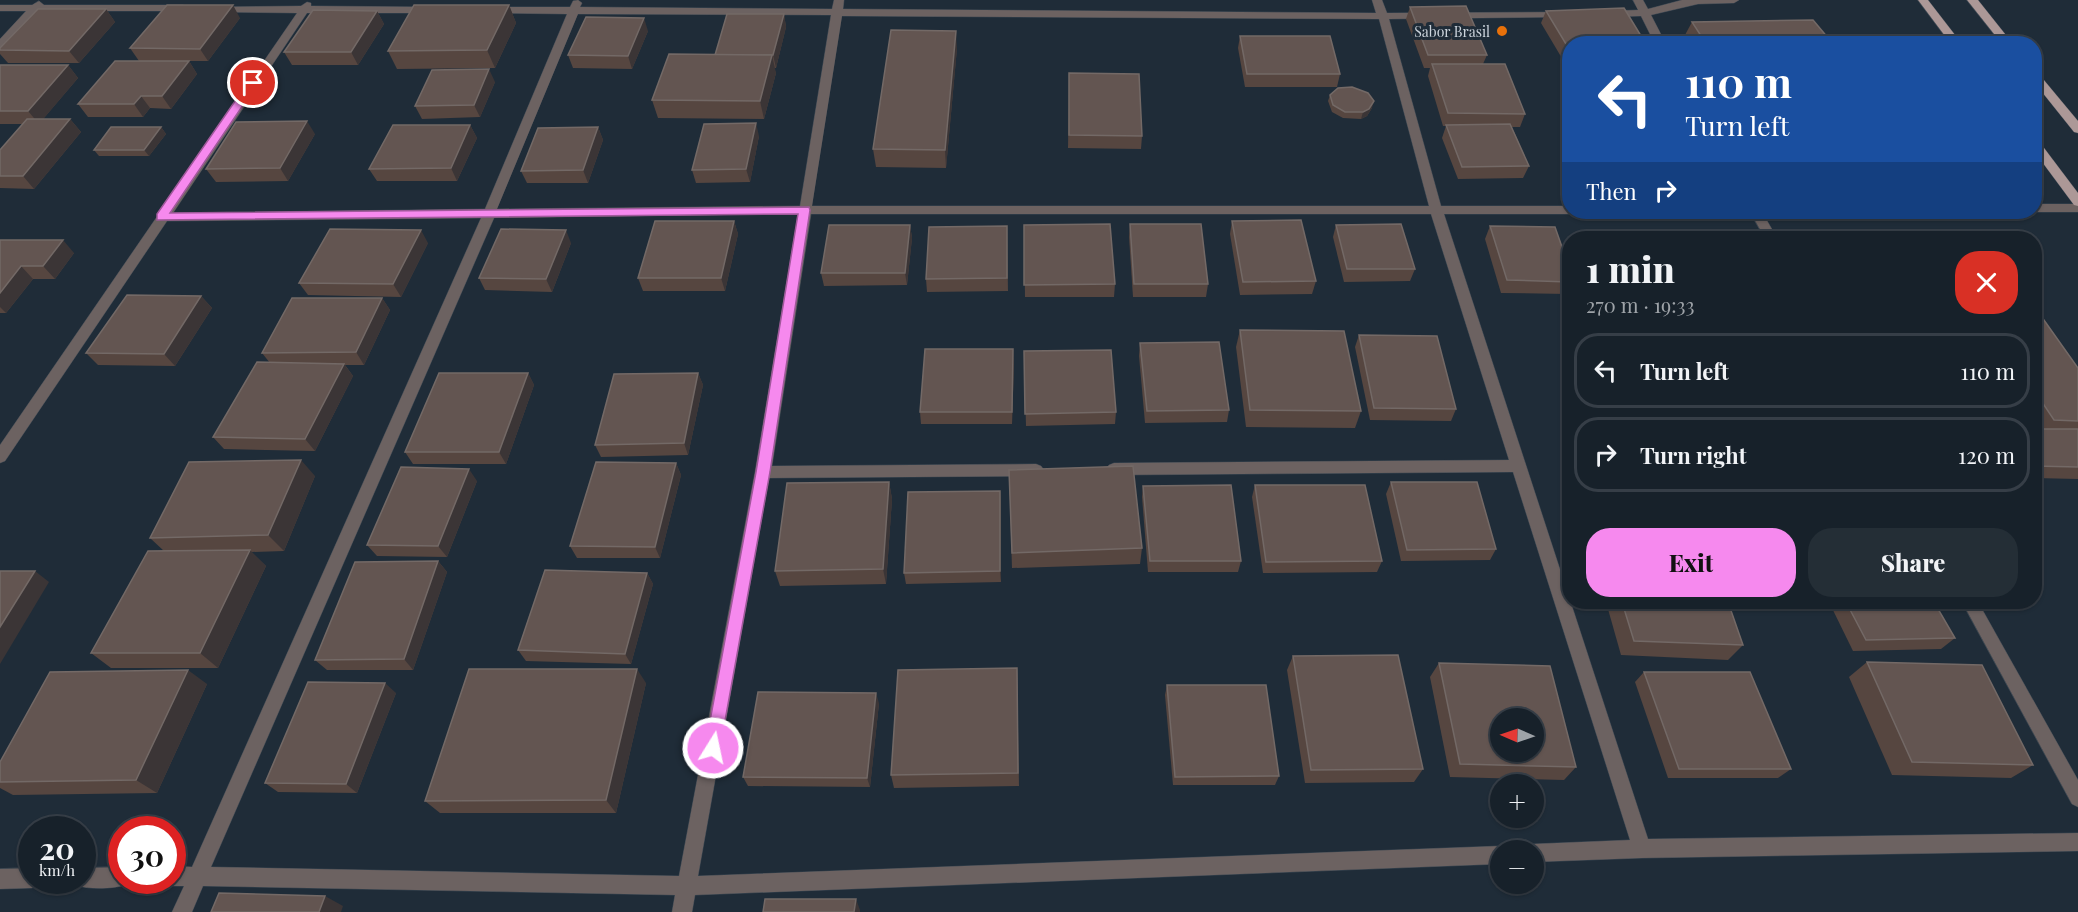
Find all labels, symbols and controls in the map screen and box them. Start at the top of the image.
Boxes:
place label: Sabor Brasil [1414,22,1490,41]
marker: Sabor Brasil [1495,24,1509,38]
text: 110 m [1685,53,1792,109]
pin [227,57,278,108]
icon: left [1586,60,1664,138]
icon: arrive [236,66,269,99]
text: Turn left [1685,107,1789,143]
icon: right [1649,174,1682,207]
text: Then [1586,176,1637,206]
text: 1 min [1586,244,1675,292]
button: close [1955,251,2018,314]
text: 270 m · 19:33 [1586,291,1695,318]
icon: left [1589,354,1622,387]
text: Turn left [1640,356,1729,386]
text: 110 m [1961,356,2015,386]
icon: right [1589,438,1622,471]
text: Turn right [1640,440,1746,470]
text: 120 m [1958,440,2015,470]
button: Exit [1586,528,1796,597]
button: Share [1808,528,2018,597]
north arrow [1490,708,1544,762]
map controls [1490,708,1544,894]
position arrow [681,716,745,780]
button: + [1490,774,1544,828]
speed limit sign: 30 [108,816,186,894]
text: 20 [39,828,75,868]
button: − [1490,840,1544,894]
text: km/h [39,860,75,880]

